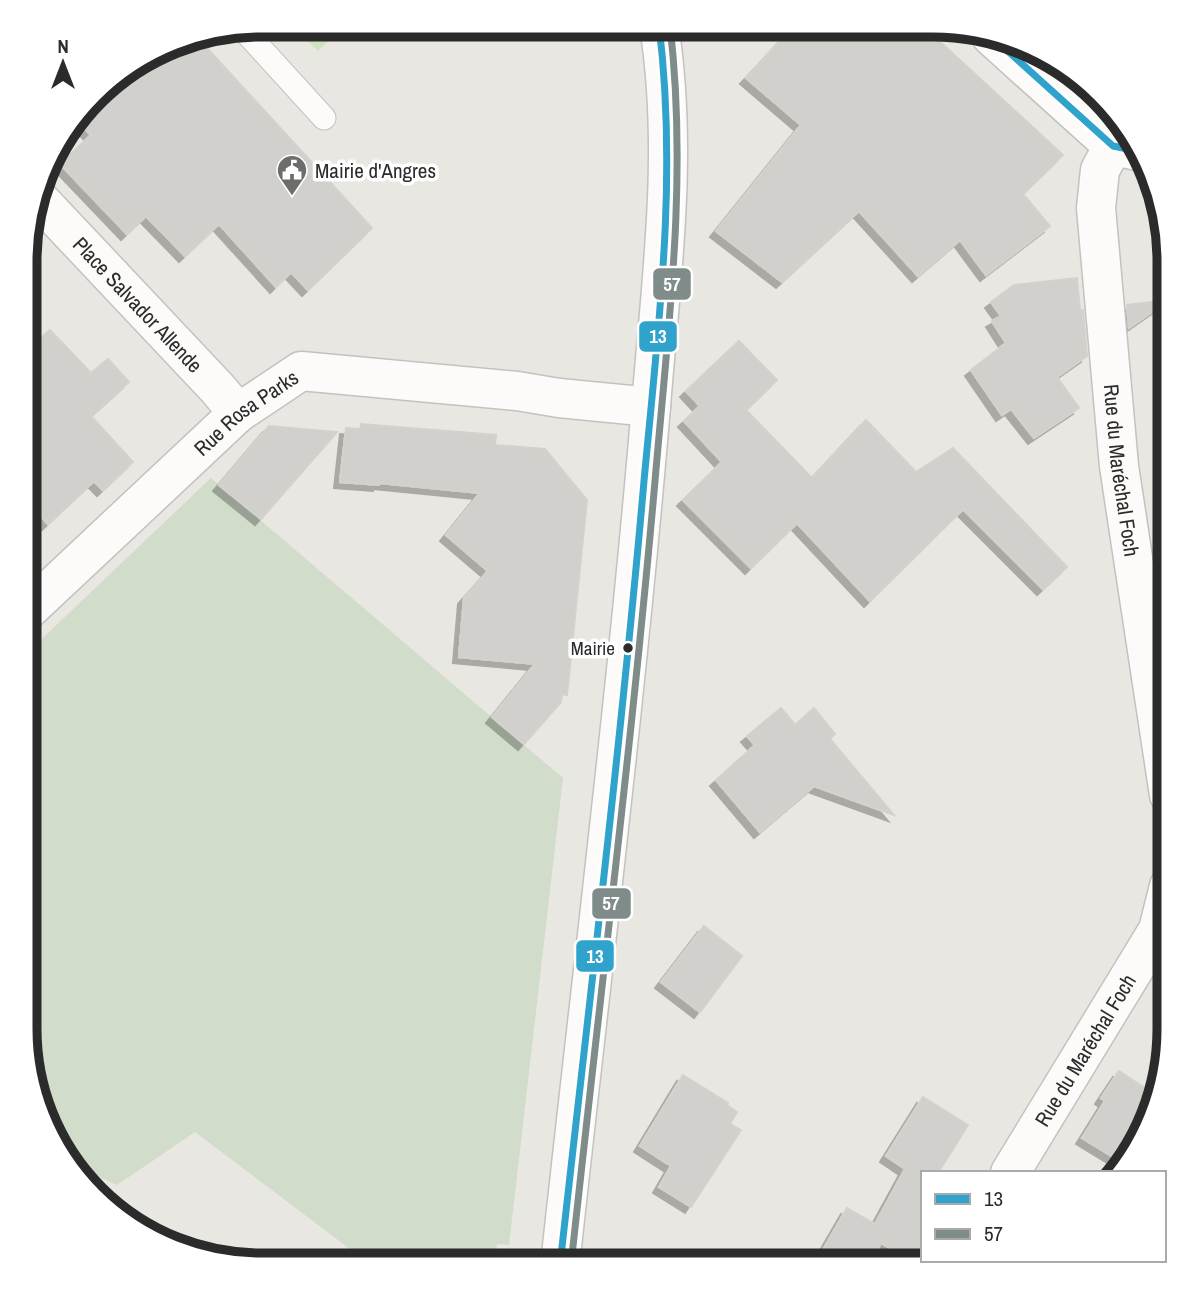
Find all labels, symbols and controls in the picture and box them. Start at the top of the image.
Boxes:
north arrow [28,28,98,98]
text: N [57,33,69,59]
public building icon: Mairie d'Angres [275,153,309,197]
place label: Mairie d'Angres [315,156,436,185]
street label: Place Salvador Allende [67,230,210,379]
line badge: 57 [652,267,692,301]
text: 57 [663,271,681,297]
line badge: 13 [638,320,678,353]
text: 13 [649,323,667,349]
street label: Rue Rosa Parks [187,362,304,462]
street label: Rue du Maréchal Foch [1097,383,1147,558]
place label: Mairie [571,635,615,661]
marker: Mairie [621,641,635,655]
line badge: 57 [591,887,632,920]
text: 57 [602,890,620,916]
line badge: 13 [575,939,615,973]
text: 13 [586,943,604,969]
street label: Rue du Maréchal Foch [1027,968,1142,1132]
legend [921,1171,1166,1262]
text: 13 [984,1184,1003,1213]
text: 57 [984,1219,1003,1248]

